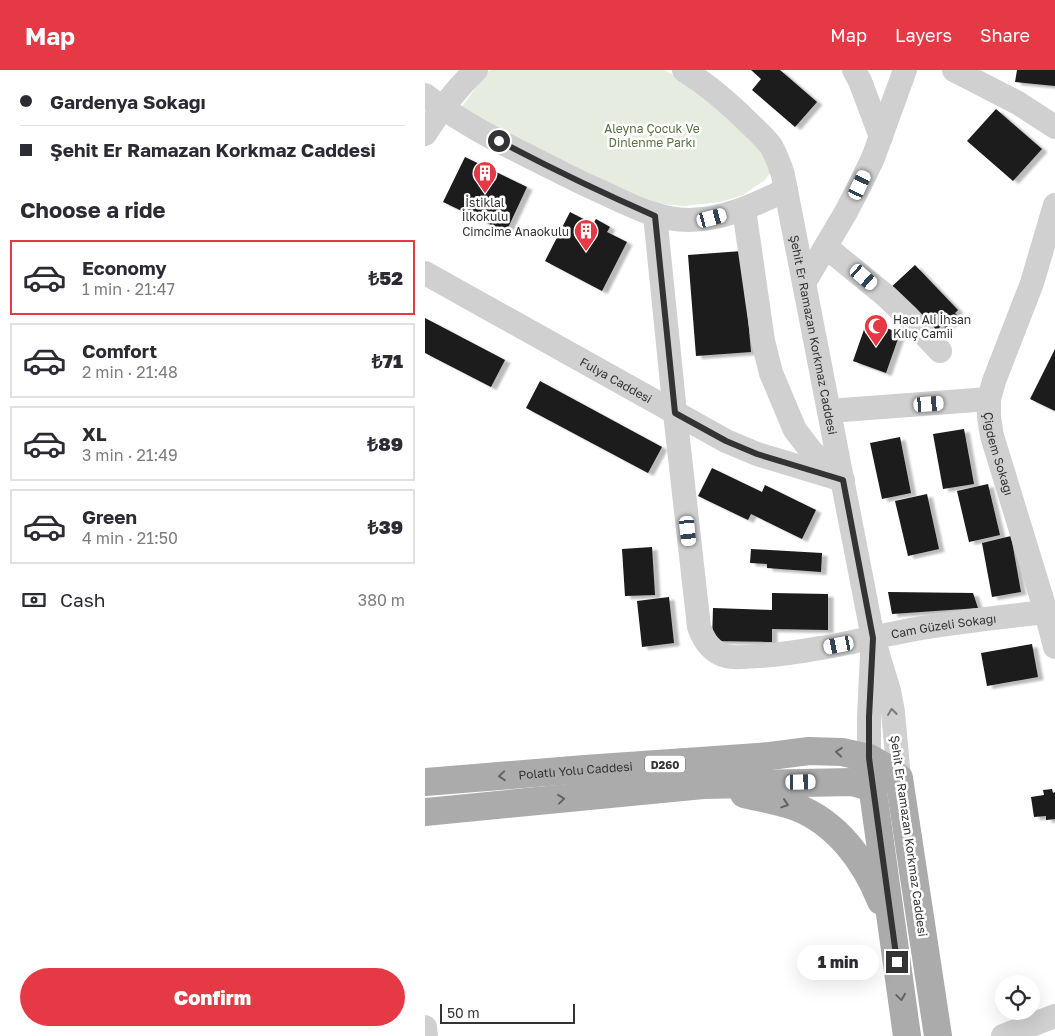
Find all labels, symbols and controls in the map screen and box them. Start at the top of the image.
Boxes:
text: Map [25,21,75,50]
text: Map [830,24,867,46]
text: Layers [895,24,952,46]
text: Share [980,24,1030,46]
text: Gardenya Sokağı [50,90,206,113]
park label: Aleyna Çocuk Ve Dinlenme Parkı [604,121,700,150]
route start [488,130,510,152]
text: Şehit Er Ramazan Korkmaz Caddesi [50,138,376,161]
building icon: İstiklal İlkokulu [472,160,498,194]
car [846,168,873,202]
place label: İstiklal İlkokulu [462,195,508,224]
text: Choose a ride [20,196,166,223]
car [695,207,728,229]
building icon: Cimcime Anaokulu [573,218,599,252]
place label: Cimcime Anaokulu [462,224,569,239]
street label: Şehit Er Ramazan Korkmaz Caddesi [787,234,841,436]
icon: car [22,255,67,300]
text: Economy [82,256,167,279]
car [847,261,880,293]
text: ₺52 [368,266,403,289]
text: 1 min · 21:47 [82,279,175,299]
place label: Hacı Ali İhsan Kılıç Camii [893,312,971,341]
mosque icon: Hacı Ali İhsan Kılıç Camii [863,313,889,347]
icon: car [22,338,67,383]
text: Comfort [82,339,157,362]
text: ₺71 [372,349,403,372]
street label: Fulya Caddesi [577,354,655,406]
text: 2 min · 21:48 [82,362,178,382]
car [913,395,944,413]
street label: Çiğdem Sokağı [982,412,1017,497]
icon: car [22,421,67,466]
text: XL [82,422,107,445]
text: ₺89 [367,432,403,455]
text: 3 min · 21:49 [82,445,178,465]
icon: car [22,504,67,549]
text: Green [82,505,137,528]
text: ₺39 [368,515,403,538]
car [678,515,697,547]
text: 4 min · 21:50 [82,528,178,548]
icon: cash [20,586,48,614]
text: Cash [60,588,105,611]
text: 380 m [358,590,405,610]
street label: Cam Güzeli Sokağı [889,610,997,641]
car [822,635,855,655]
one-way arrow [887,708,898,716]
street label: Şehit Er Ramazan Korkmaz Caddesi [887,734,931,938]
one-way arrow [835,747,843,758]
road number: D260 [645,756,685,772]
street label: Polatlı Yolu Caddesi [518,758,633,782]
one-way arrow [498,770,506,781]
car [785,774,816,790]
one-way arrow [557,793,565,804]
one-way arrow [780,798,788,808]
callout: 1 min [797,944,879,980]
route end [886,951,908,973]
text: 1 min [818,952,858,972]
button: Confirm [20,968,405,1026]
map controls [995,975,1040,1020]
button: locate [995,975,1040,1020]
one-way arrow [896,993,906,1002]
scale bar [440,1001,575,1024]
text: 50 m [447,1004,480,1021]

